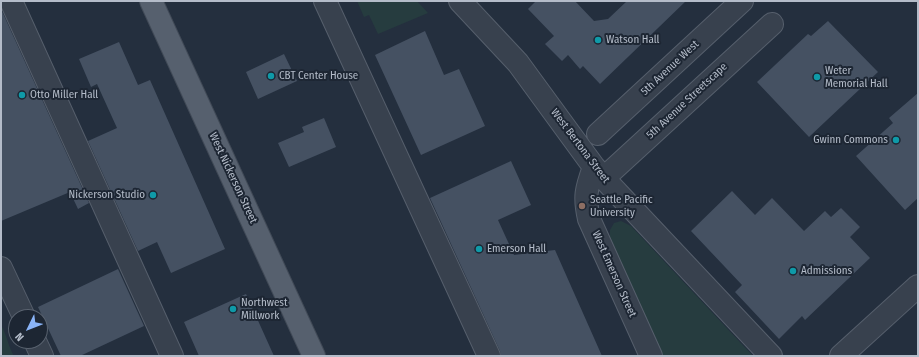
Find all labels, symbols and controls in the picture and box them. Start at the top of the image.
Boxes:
place label: Watson Hall [606,33,660,47]
marker: Watson Hall [593,35,603,45]
street label: 5th Avenue West [638,38,702,98]
street label: 5th Avenue Streetscape [644,60,730,142]
place label: Weter Memorial Hall [825,64,888,90]
place label: CBT Center House [279,69,358,83]
marker: CBT Center House [266,71,276,81]
marker: Weter Memorial Hall [812,72,822,82]
place label: Otto Miller Hall [30,88,98,102]
marker: Otto Miller Hall [17,90,27,100]
street label: West Bertona Street [548,106,612,186]
street label: West Nickerson Street [206,131,260,225]
place label: Gwinn Commons [813,133,888,147]
marker: Gwinn Commons [891,135,901,145]
place label: Nickerson Studio [69,188,145,202]
marker: Nickerson Studio [148,190,158,200]
place label: Seattle Pacific University [590,193,653,219]
marker: Seattle Pacific University [577,201,587,211]
street label: West Emerson Street [589,229,639,319]
place label: Emerson Hall [487,242,546,256]
marker: Emerson Hall [474,244,484,254]
place label: Admissions [801,264,852,278]
marker: Admissions [788,266,798,276]
place label: Northwest Millwork [241,296,288,322]
marker: Northwest Millwork [228,304,238,314]
north arrow [8,309,48,349]
text: N [13,330,27,344]

